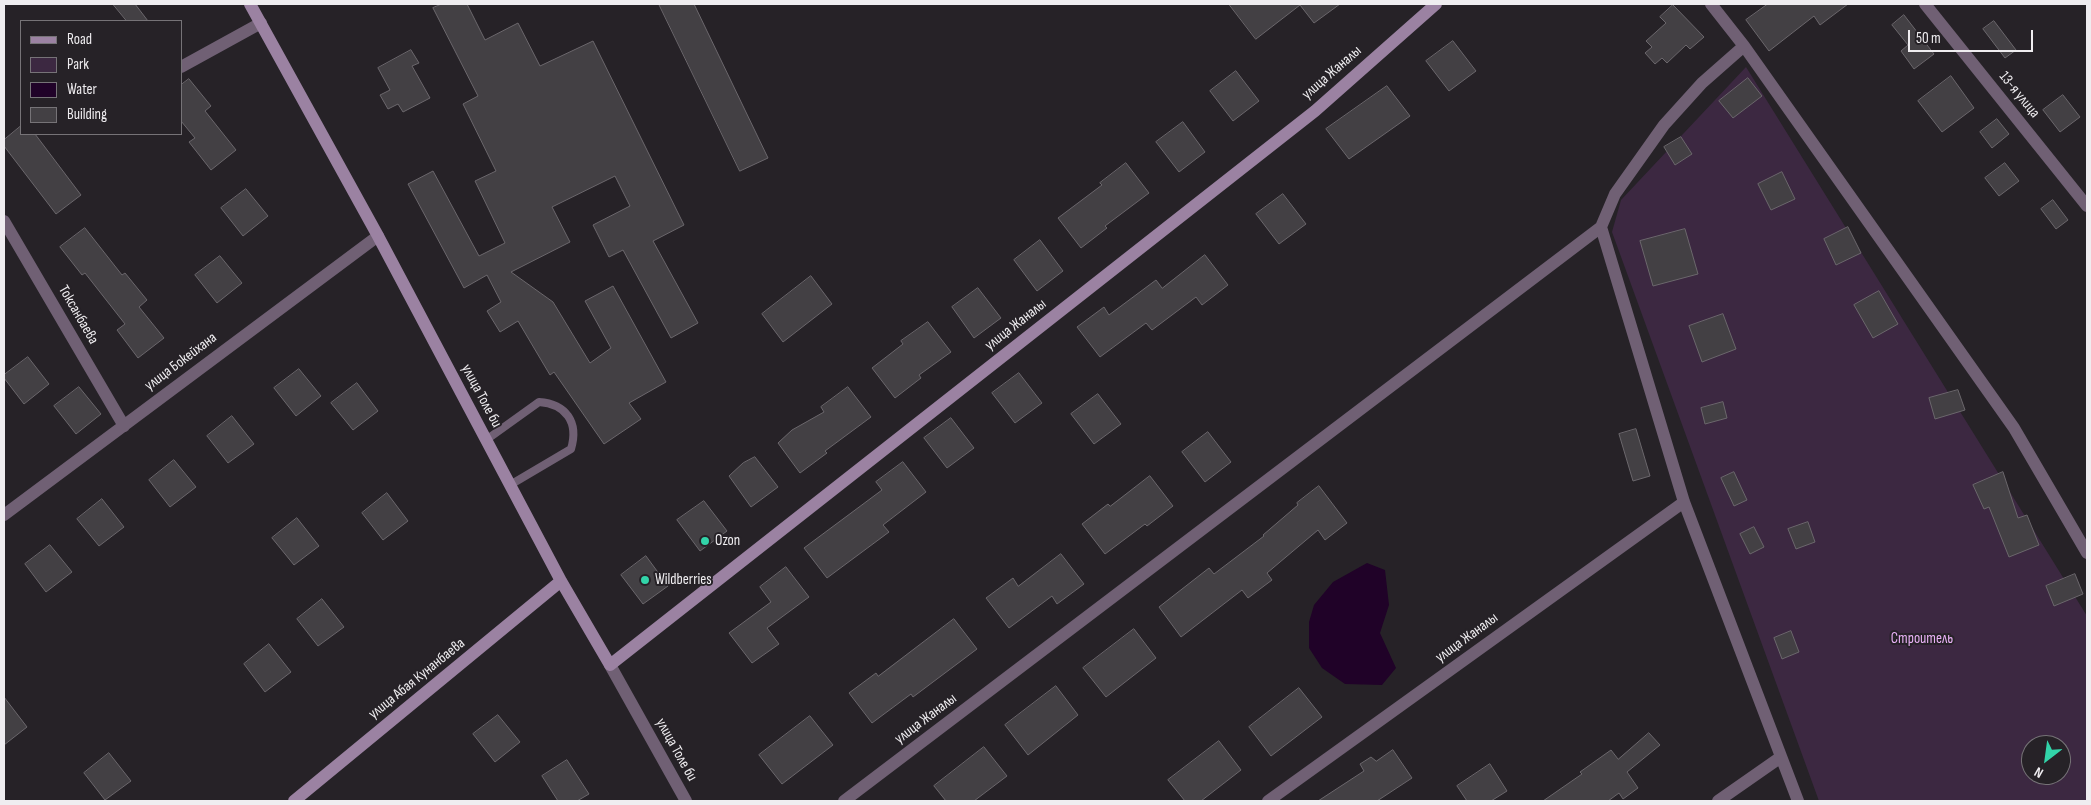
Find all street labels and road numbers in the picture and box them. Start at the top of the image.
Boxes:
street label: улица Жаналы [1299,42,1365,104]
street label: 13-я улица [1995,68,2043,122]
street label: Токсанбаева [54,282,102,348]
street label: улица Жаналы [982,295,1050,355]
street label: улица Бокейхана [141,329,221,395]
street label: улица Толе би [457,361,505,431]
street label: улица Жаналы [1432,609,1502,667]
street label: улица Абая Кунанбаева [365,635,469,723]
street label: улица Жаналы [891,690,961,748]
street label: улица Толе би [651,715,701,785]

